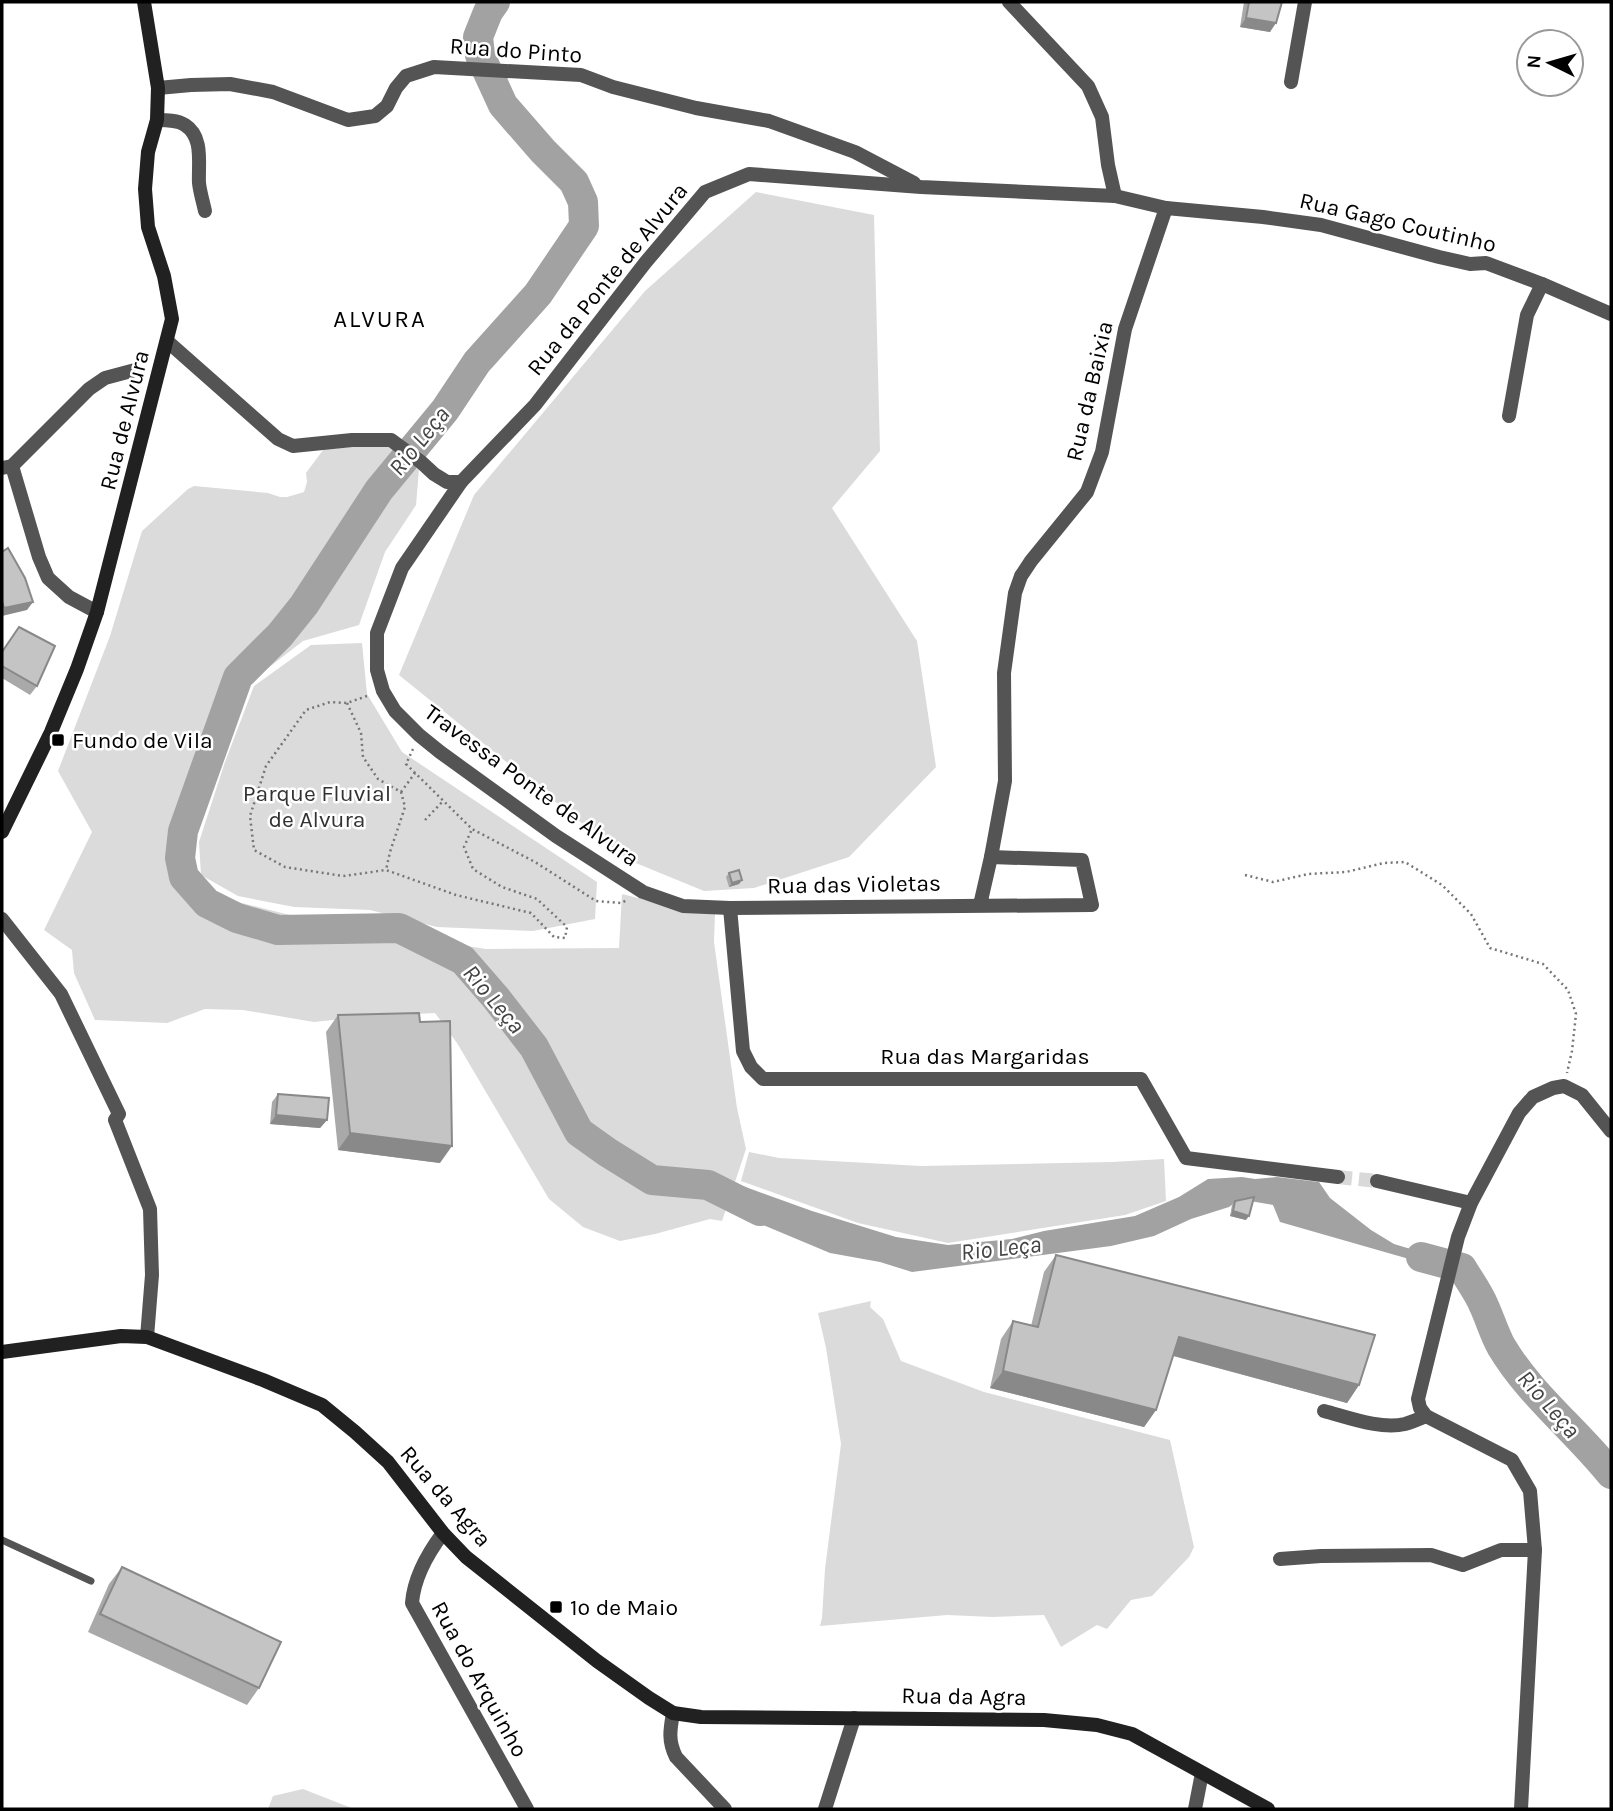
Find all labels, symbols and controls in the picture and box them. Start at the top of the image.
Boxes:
north arrow [1515,28,1585,98]
street label: Rua do Pinto [449,32,583,69]
text: N [1523,54,1546,69]
street label: Rua da Ponte de Alvura [521,178,693,381]
street label: Rua Gago Coutinho [1297,187,1499,258]
district label: ALVURA [333,305,427,333]
street label: Rua da Baixia [1060,318,1119,464]
street label: Rua de Alvura [94,347,155,493]
water label: Rio Leça [383,401,455,481]
street label: Travessa Ponte de Alvura [419,698,644,872]
place label: Fundo de Vila [72,727,213,754]
marker: Fundo de Vila [50,732,66,748]
park label: Parque Fluvial de Alvura [243,780,391,833]
street label: Rua das Violetas [767,869,941,900]
water label: Rio Leça [457,959,531,1039]
street label: Rua das Margaridas [880,1043,1090,1070]
water label: Rio Leça [959,1230,1043,1266]
water label: Rio Leça [1512,1364,1586,1444]
street label: Rua da Agra [394,1440,497,1552]
place label: 1º de Maio [570,1594,678,1621]
street label: Rua do Arquinho [426,1597,534,1762]
marker: 1º de Maio [548,1599,564,1615]
street label: Rua da Agra [901,1682,1027,1711]

